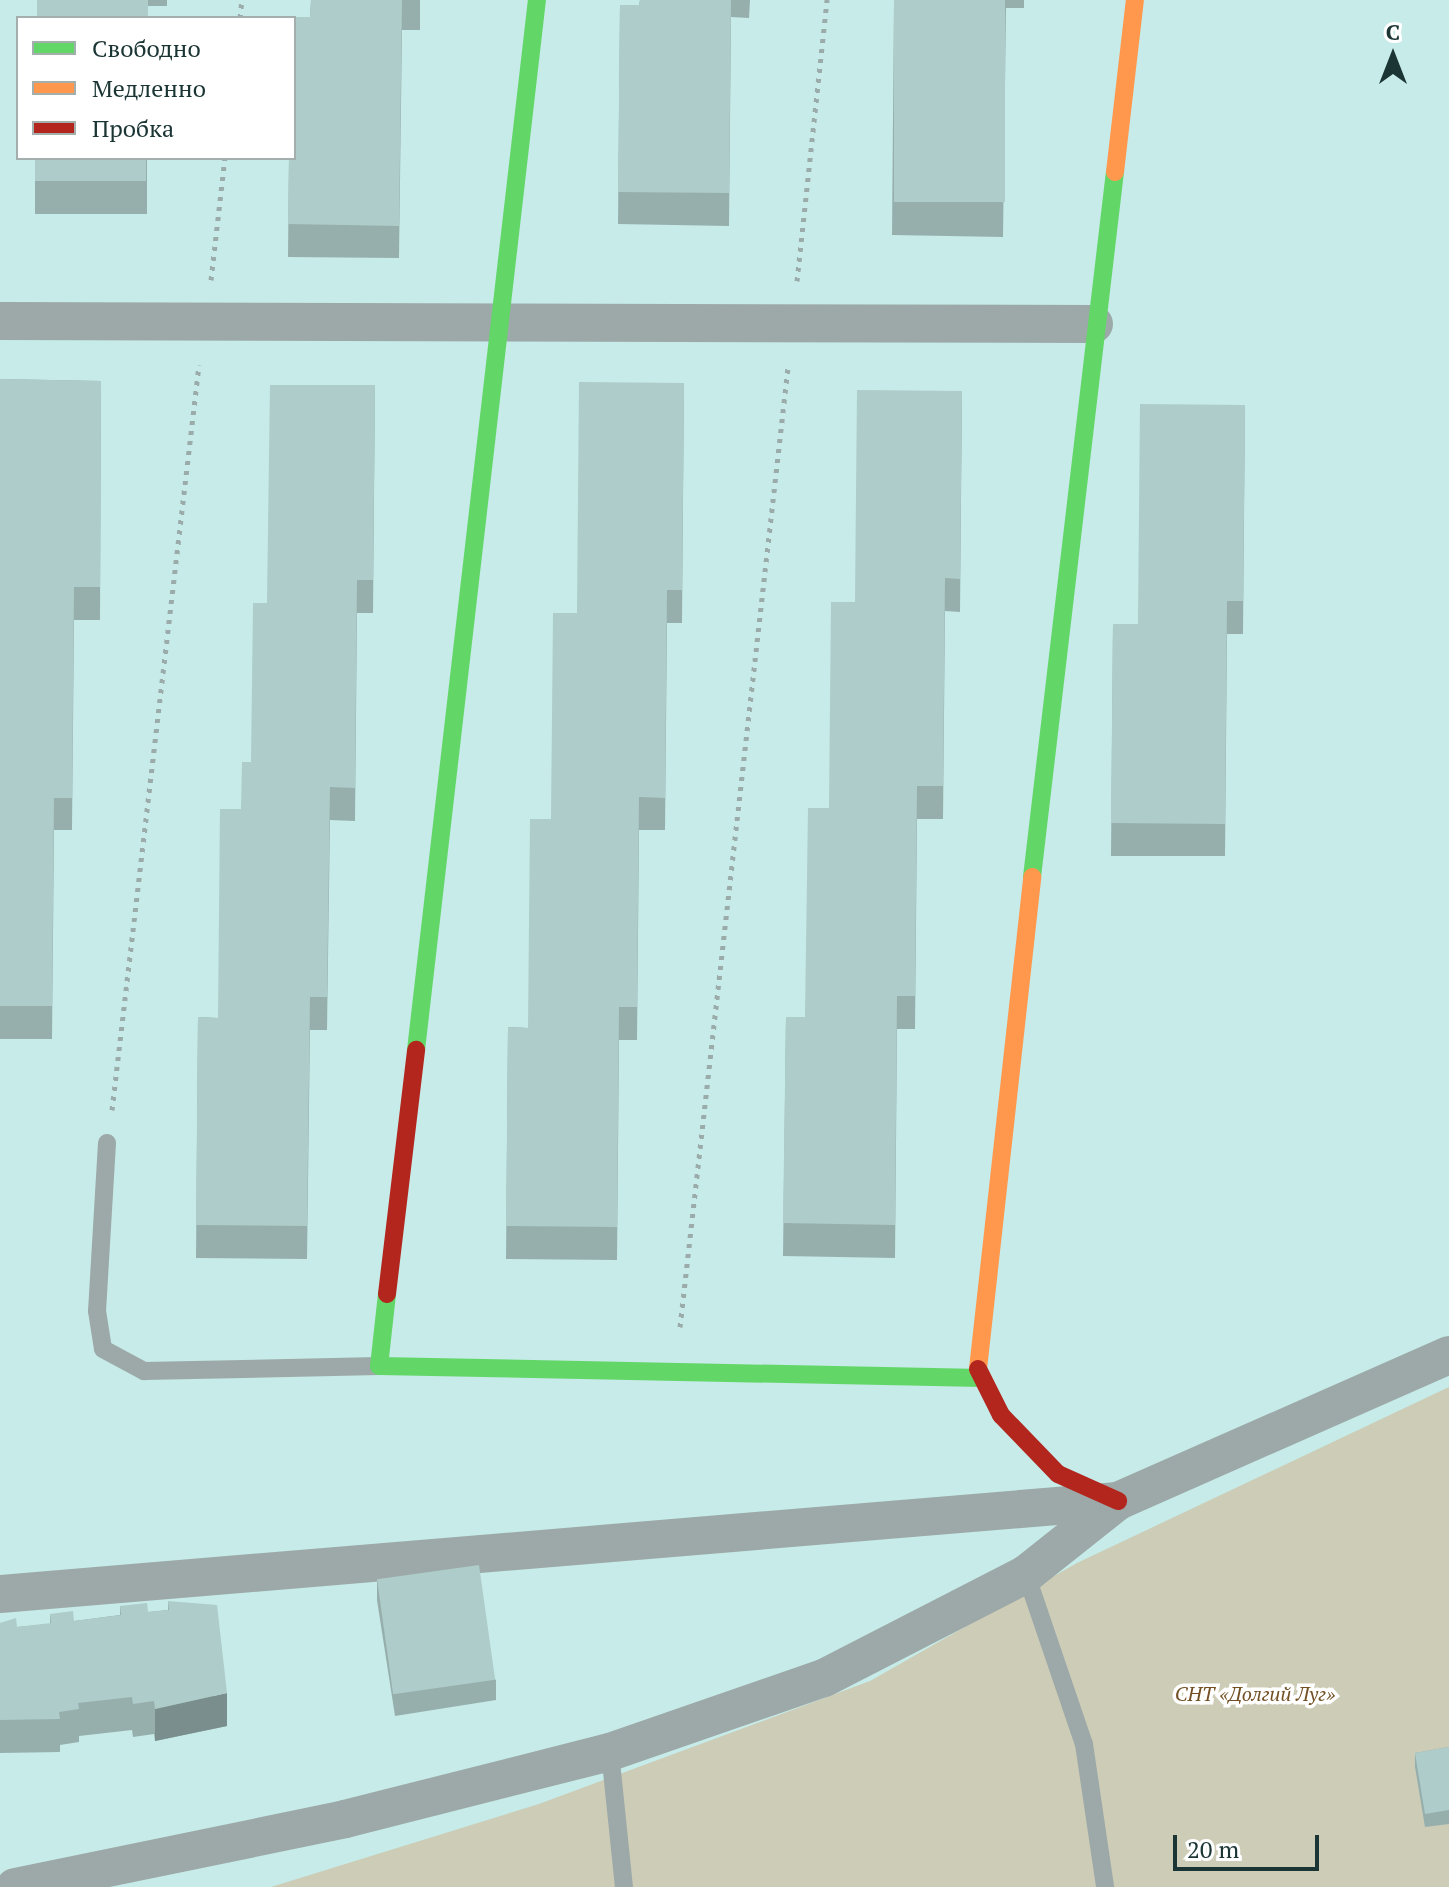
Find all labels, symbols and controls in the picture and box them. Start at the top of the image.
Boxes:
legend [16,16,296,160]
north arrow [1353,16,1433,96]
text: С [1386,17,1400,46]
text: Свободно [92,32,201,64]
text: Медленно [92,72,206,104]
text: Пробка [92,112,174,144]
park label: СНТ «Долгий Луг» [1175,1681,1335,1705]
scale bar [1177,1819,1323,1869]
text: 20 m [1187,1833,1239,1865]

